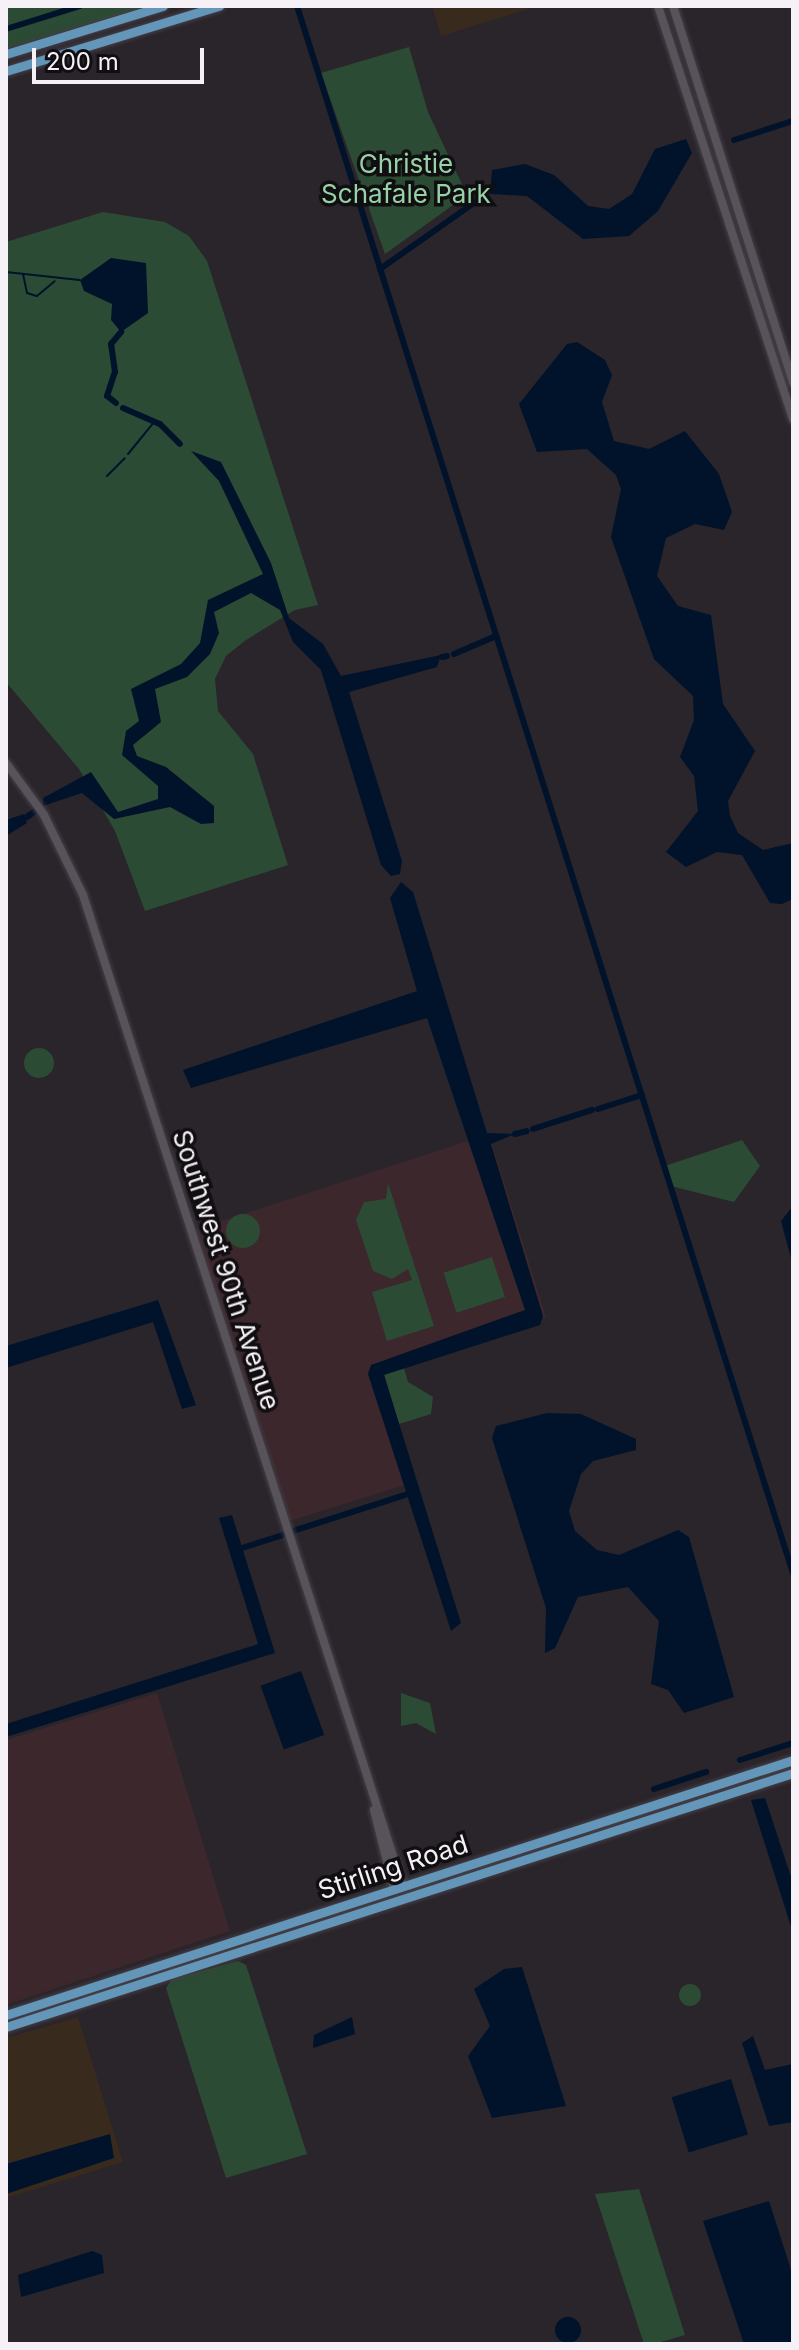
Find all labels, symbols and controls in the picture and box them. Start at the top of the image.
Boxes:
scale bar [36,32,208,82]
text: 200 m [46,47,119,76]
park label: Christie Schafale Park [321,148,491,210]
street label: Southwest 90th Avenue [166,1126,286,1414]
street label: Stirling Road [314,1828,472,1906]

